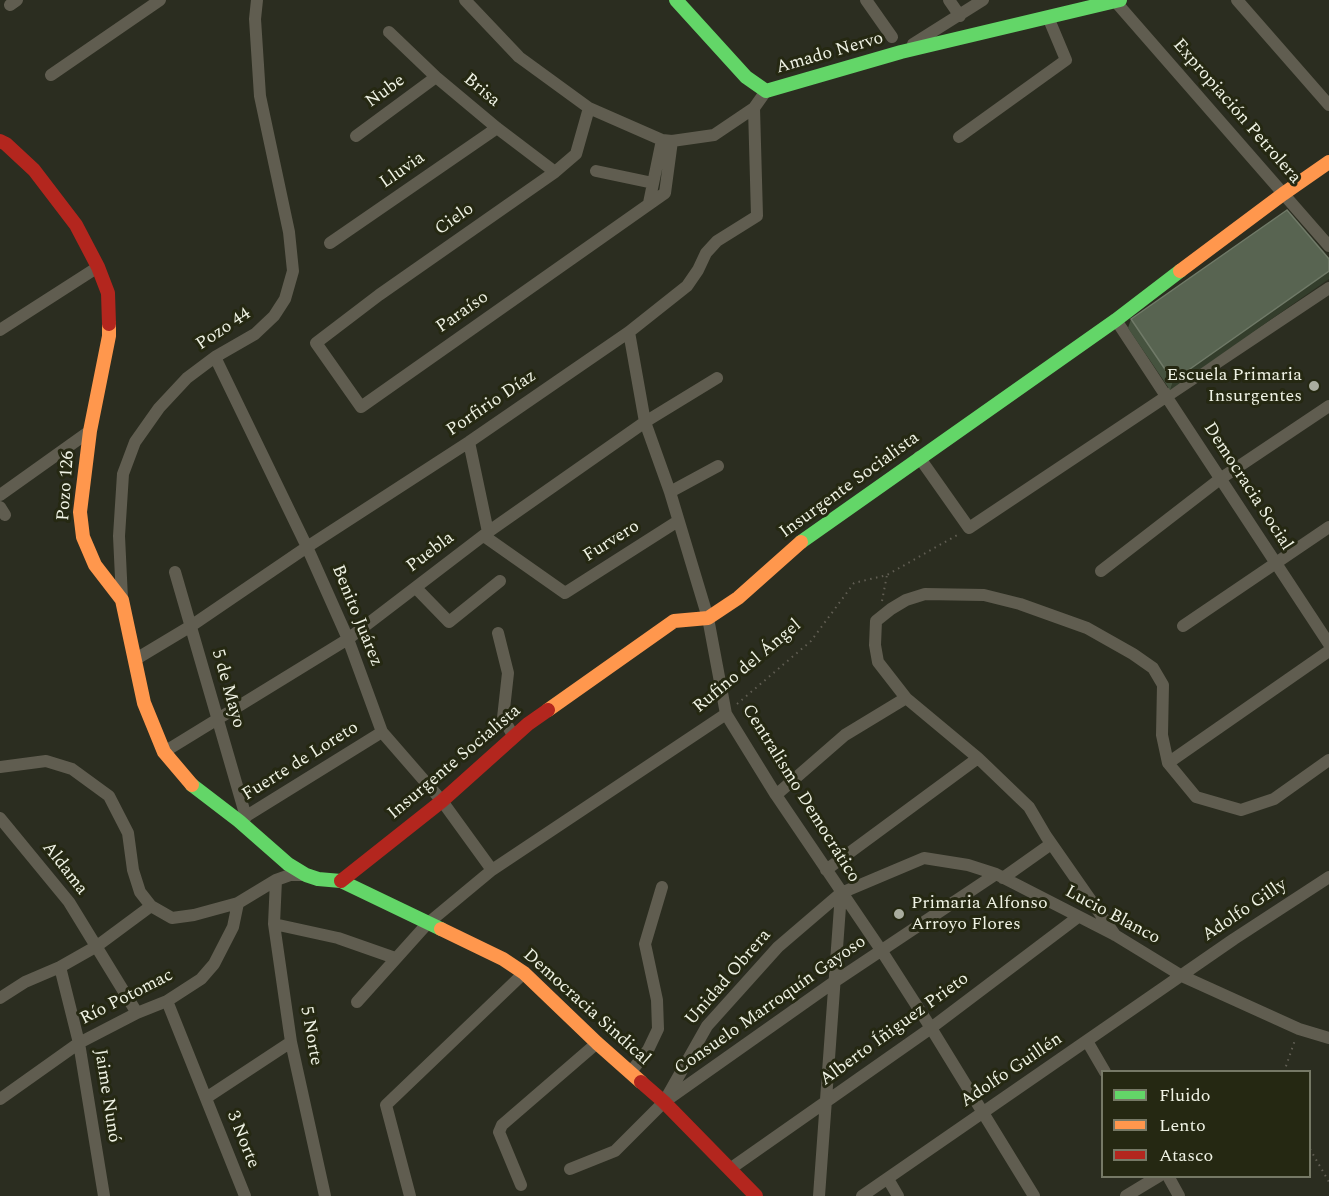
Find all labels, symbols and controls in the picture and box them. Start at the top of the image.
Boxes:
street label: Amado Nervo [774,28,886,80]
street label: Expropiación Petrolera [1167,35,1305,189]
street label: Brisa [458,69,504,113]
street label: Nube [362,71,410,113]
street label: Lluvia [376,148,430,194]
street label: Cielo [431,199,479,241]
street label: Paraíso [433,287,493,339]
street label: Pozo 44 [193,304,255,356]
place label: Escuela Primaria Insurgentes [1167,365,1302,407]
street label: Porfirio Díaz [443,366,541,442]
marker: Escuela Primaria Insurgentes [1307,379,1321,393]
street label: Democracia Social [1198,419,1296,555]
street label: Insurgente Socialista [776,428,924,544]
street label: Pozo 126 [54,450,80,522]
street label: Furvero [580,516,644,568]
street label: Puebla [403,528,459,578]
street label: Benito Juárez [326,562,386,670]
street label: Rufino del Ángel [690,615,806,719]
street label: 5 de Mayo [205,647,249,731]
street label: Insurgente Socialista [384,701,526,825]
street label: Centralismo Democrático [736,701,864,887]
street label: Fuerte de Loreto [239,718,363,806]
street label: Aldama [37,838,91,900]
street label: Adolfo Gilly [1199,875,1291,947]
street label: Lucio Blanco [1061,882,1163,950]
place label: Primaria Alfonso Arroyo Flores [911,893,1048,936]
marker: Primaria Alfonso Arroyo Flores [892,907,906,921]
street label: Unidad Obrera [681,926,777,1030]
street label: Consuelo Marroquín Gayoso [671,932,871,1080]
street label: Democracia Sindical [518,945,654,1071]
street label: Río Potomac [77,965,177,1031]
street label: Alberto Íñiguez Prieto [816,969,974,1091]
street label: 5 Norte [294,1005,326,1067]
street label: Adolfo Guillén [957,1029,1067,1113]
street label: Jaime Nunó [88,1048,124,1144]
legend [1101,1070,1311,1178]
text: Fluido [1159,1082,1211,1109]
street label: 3 Norte [221,1108,263,1172]
text: Lento [1159,1112,1206,1139]
text: Atasco [1159,1142,1213,1169]

